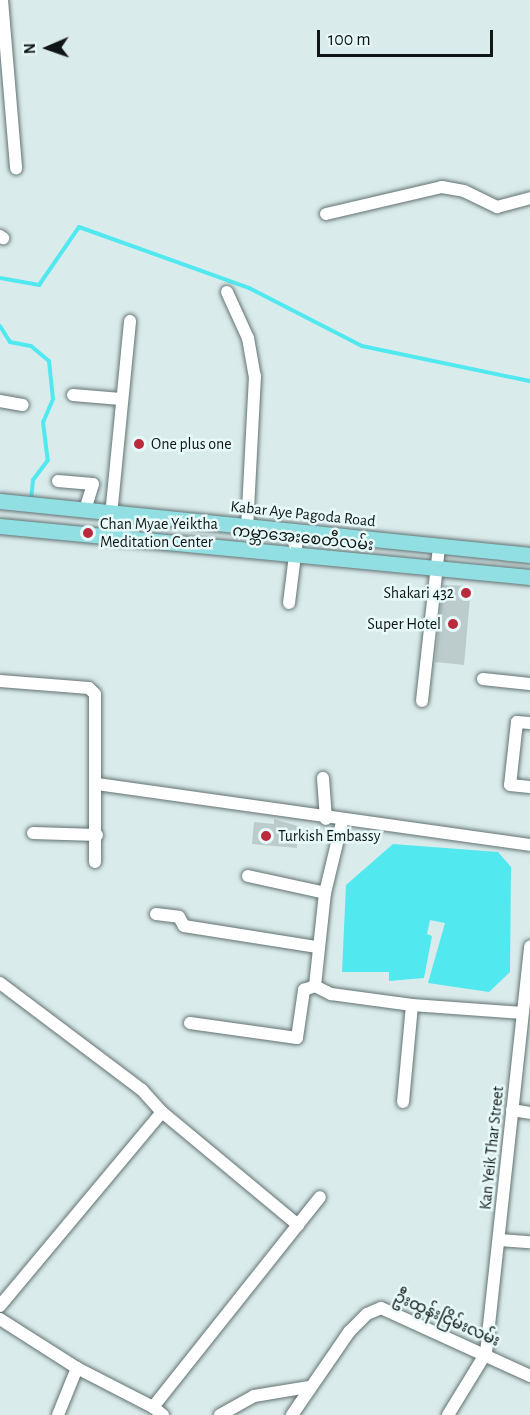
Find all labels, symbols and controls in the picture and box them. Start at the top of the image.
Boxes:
north arrow [18,18,78,78]
scale bar [320,18,496,56]
text: 100 m [328,31,371,49]
text: N [22,43,38,54]
place label: One plus one [151,434,232,454]
marker: One plus one [132,437,146,451]
street label: Kabar Aye Pagoda Road [229,497,377,531]
place label: Chan Myae Yeiktha Meditation Center [100,514,218,552]
street label: ကမ္ဘာအေးစေတီလမ်း [232,521,374,555]
marker: Chan Myae Yeiktha Meditation Center [81,526,95,540]
place label: Shakari 432 [383,583,454,603]
marker: Shakari 432 [459,586,473,600]
place label: Super Hotel [367,614,441,634]
marker: Super Hotel [446,617,460,631]
place label: Turkish Embassy [278,826,381,846]
marker: Turkish Embassy [259,829,273,843]
street label: Kan Yeik Thar Street [476,1085,508,1211]
street label: ဦးထွန်းငြိမ်းလမ်း [391,1287,503,1351]

